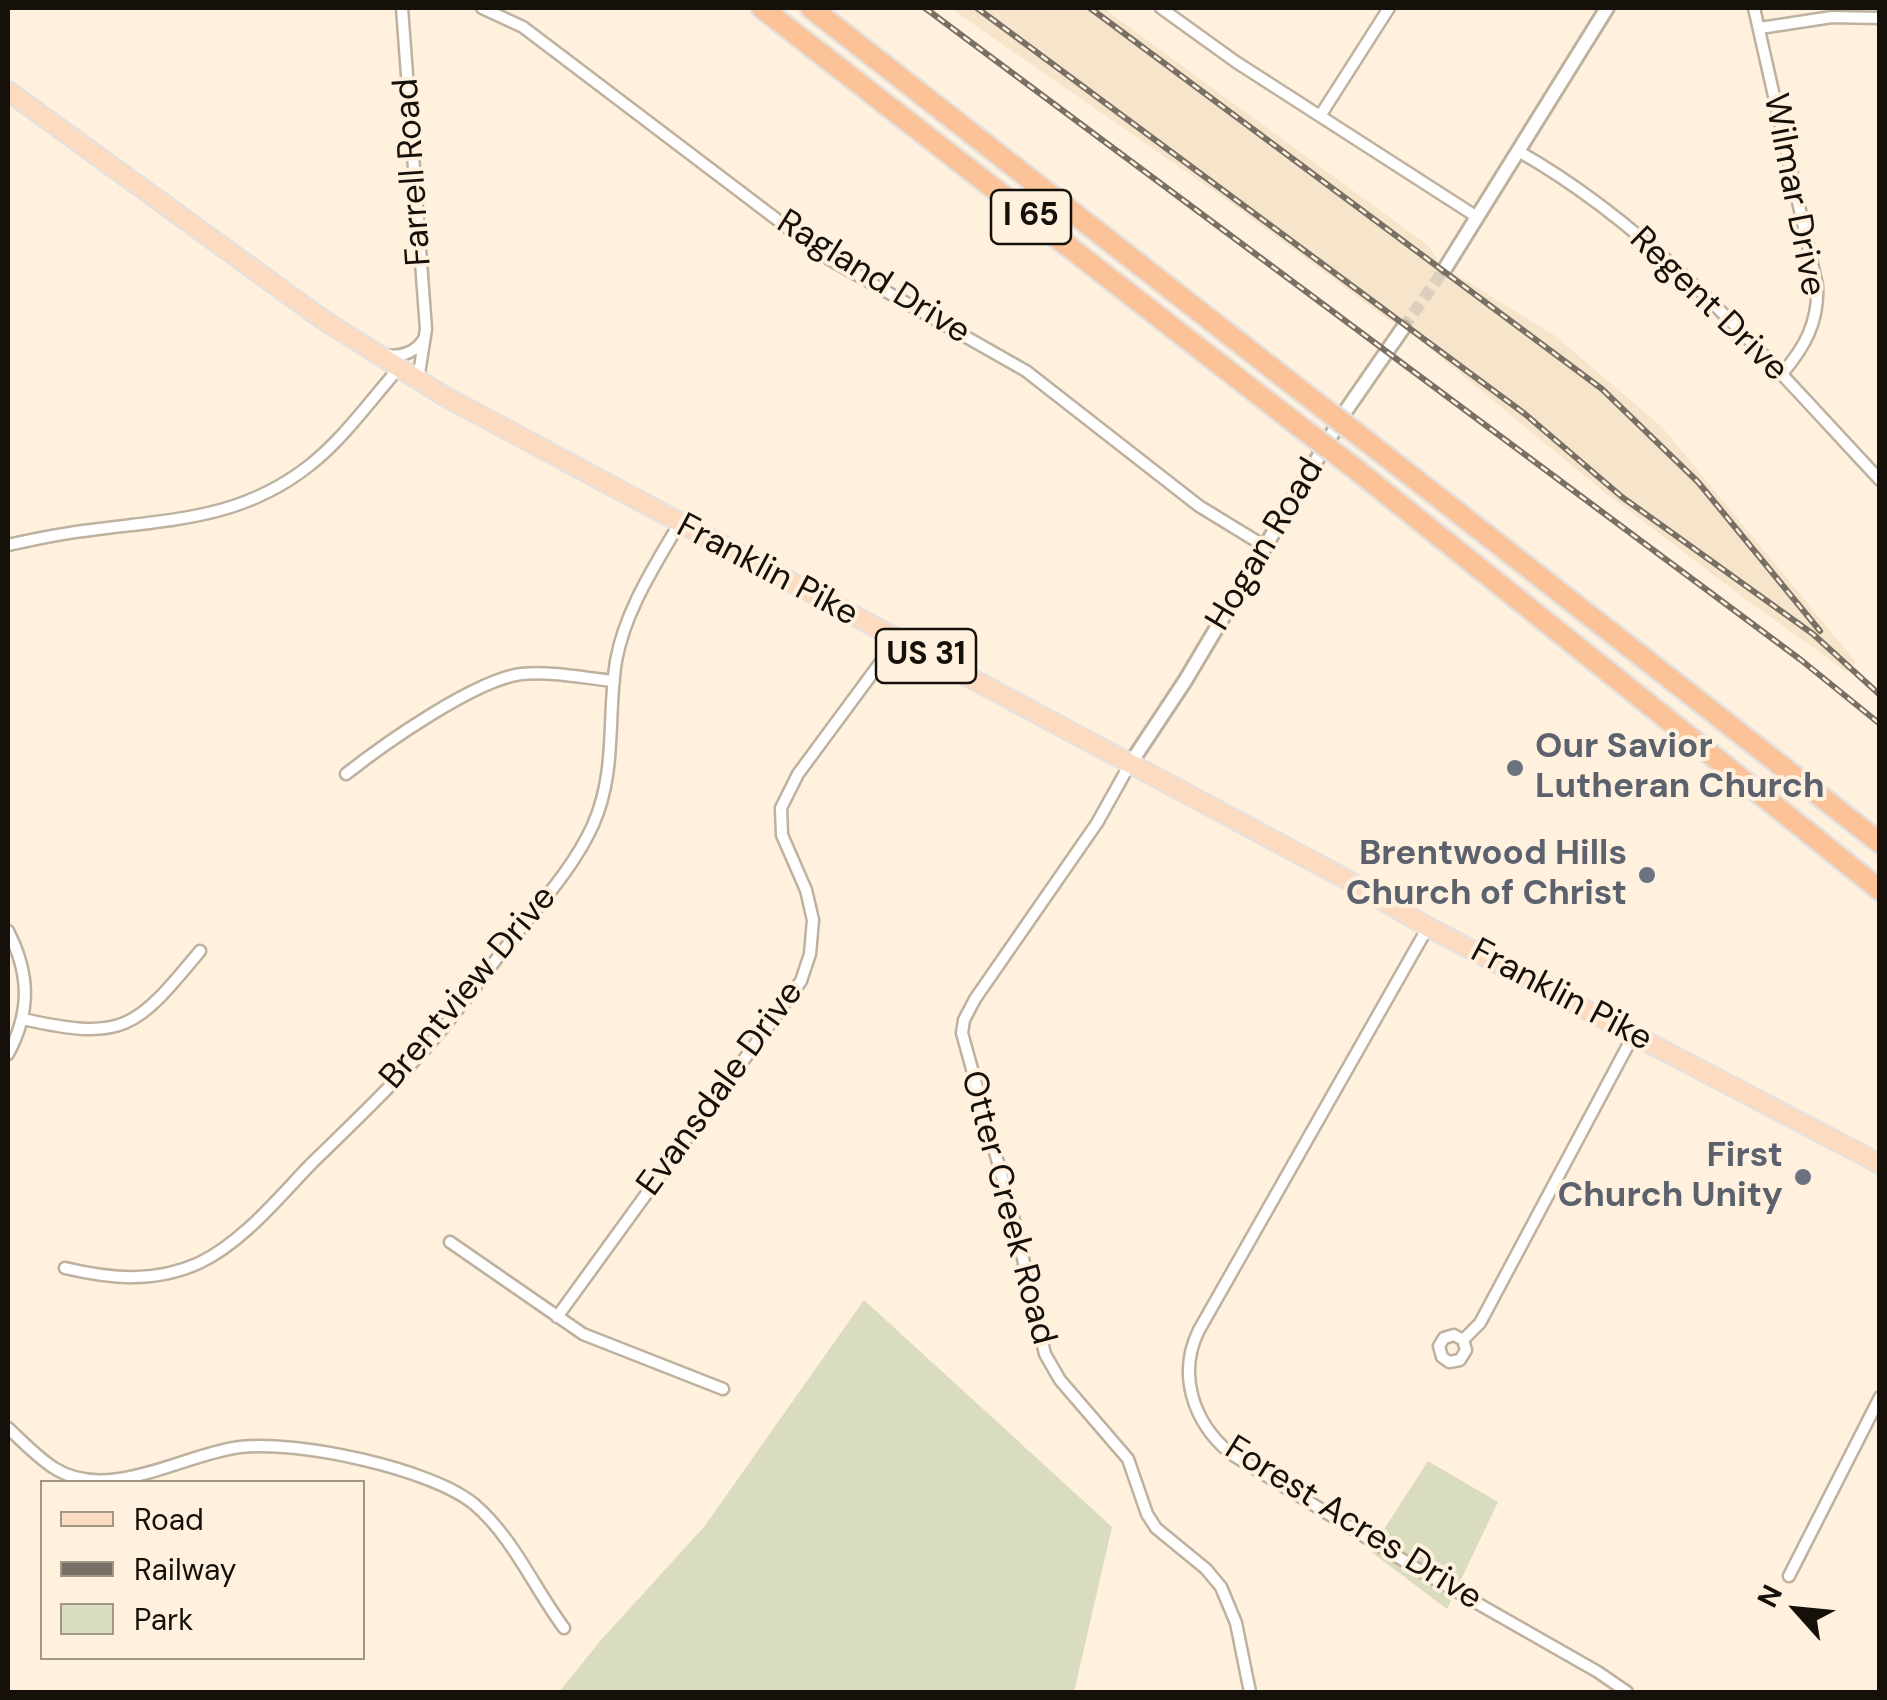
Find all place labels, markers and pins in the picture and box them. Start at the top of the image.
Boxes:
place label: Our Savior Lutheran Church [1535,727,1825,809]
marker: Our Savior Lutheran Church [1504,757,1526,779]
place label: Brentwood Hills Church of Christ [1346,834,1627,916]
marker: Brentwood Hills Church of Christ [1636,864,1658,886]
place label: First Church Unity [1557,1136,1783,1218]
marker: First Church Unity [1792,1166,1814,1188]

